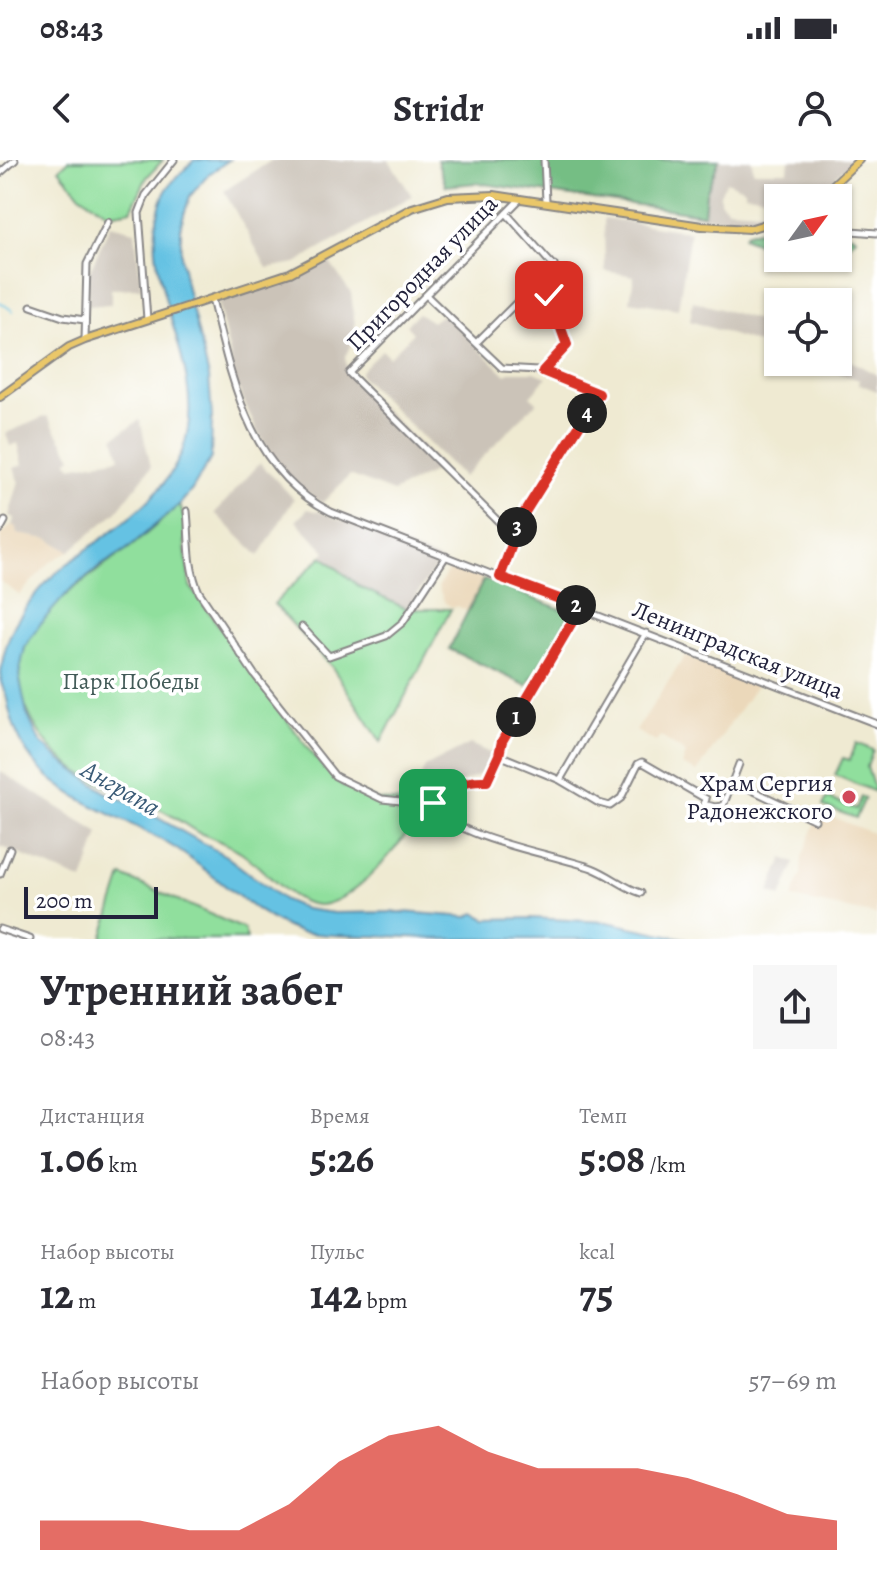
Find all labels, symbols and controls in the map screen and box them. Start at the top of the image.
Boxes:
text: 08:43 [40,8,104,48]
text: Stridr [393,84,484,133]
icon: back [40,86,84,130]
icon: person [793,86,837,130]
north arrow [764,184,852,272]
map controls [764,184,852,376]
street label: Пригородная улица [339,188,505,358]
pin [515,261,583,329]
icon: check [527,273,571,317]
button: locate [764,288,852,376]
pin: 4 [567,393,607,433]
text: 4 [582,398,592,428]
pin: 3 [497,507,537,547]
text: 3 [512,512,522,542]
pin: 2 [556,585,596,625]
text: 2 [571,590,581,620]
street label: Ленинградская улица [628,593,848,707]
park label: Парк Победы [62,665,200,697]
pin: 1 [496,697,536,737]
text: 1 [512,702,520,732]
water label: Анграпа [73,751,166,825]
place label: Храм Сергия Радонежского [687,767,833,827]
pin [399,769,467,837]
icon: arrive [411,781,455,825]
marker: Храм Сергия Радонежского [840,788,858,806]
scale bar [24,883,158,919]
text: 200 m [36,886,93,916]
text: Утренний забег [40,960,343,1020]
button: share [753,965,837,1049]
text: 08:43 [40,1020,95,1055]
text: Дистанция [40,1101,145,1131]
text: Время [310,1101,370,1131]
text: Темп [579,1101,627,1131]
text: 1.06 [40,1131,104,1186]
text: 5:26 [310,1131,374,1186]
text: 5:08 [579,1131,645,1186]
text: km [104,1150,138,1180]
text: /km [645,1150,686,1180]
text: Набор высоты [40,1237,175,1267]
text: Пульс [310,1237,365,1267]
text: kcal [579,1237,615,1267]
text: 12 [40,1267,74,1322]
text: 142 [310,1267,362,1322]
text: 75 [579,1267,614,1322]
text: m [74,1286,96,1316]
text: bpm [362,1286,408,1316]
text: Набор высоты [40,1363,199,1398]
text: 57–69 m [748,1363,837,1398]

